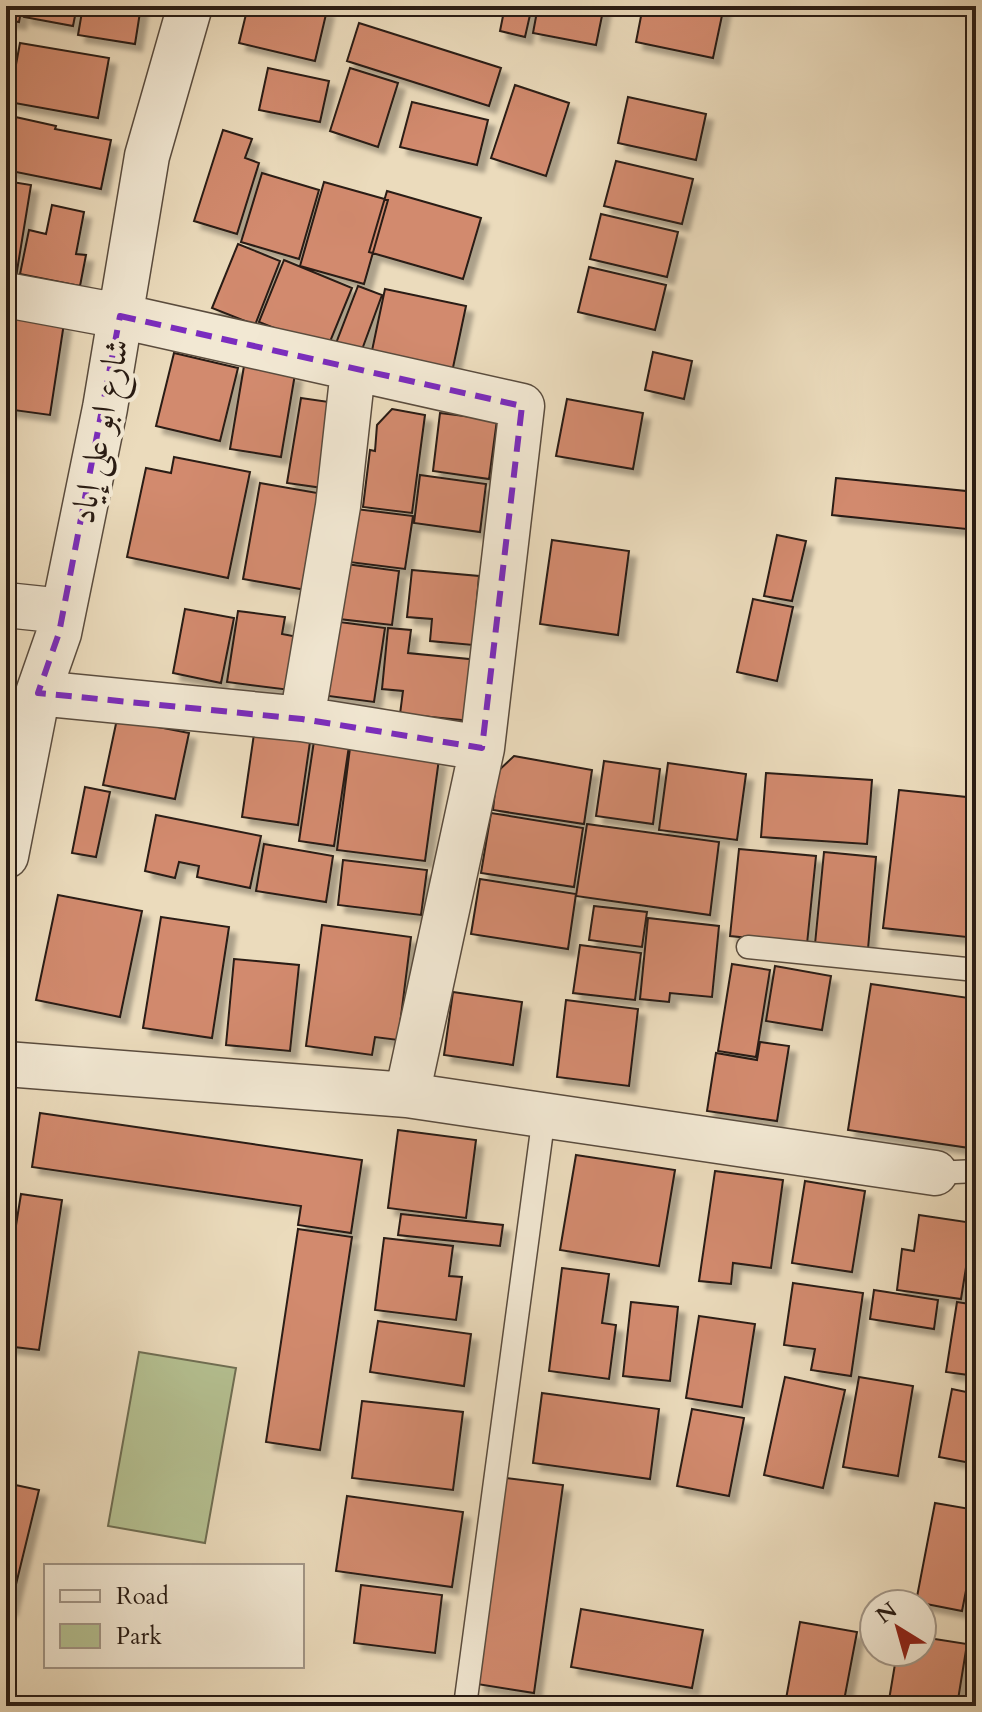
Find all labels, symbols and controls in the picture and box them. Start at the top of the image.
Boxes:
street label: شارع ابو على إياد [60,335,145,529]
legend [44,1564,304,1668]
text: Road [116,1580,169,1613]
north arrow [858,1588,938,1668]
text: N [870,1595,903,1631]
text: Park [116,1620,162,1653]

